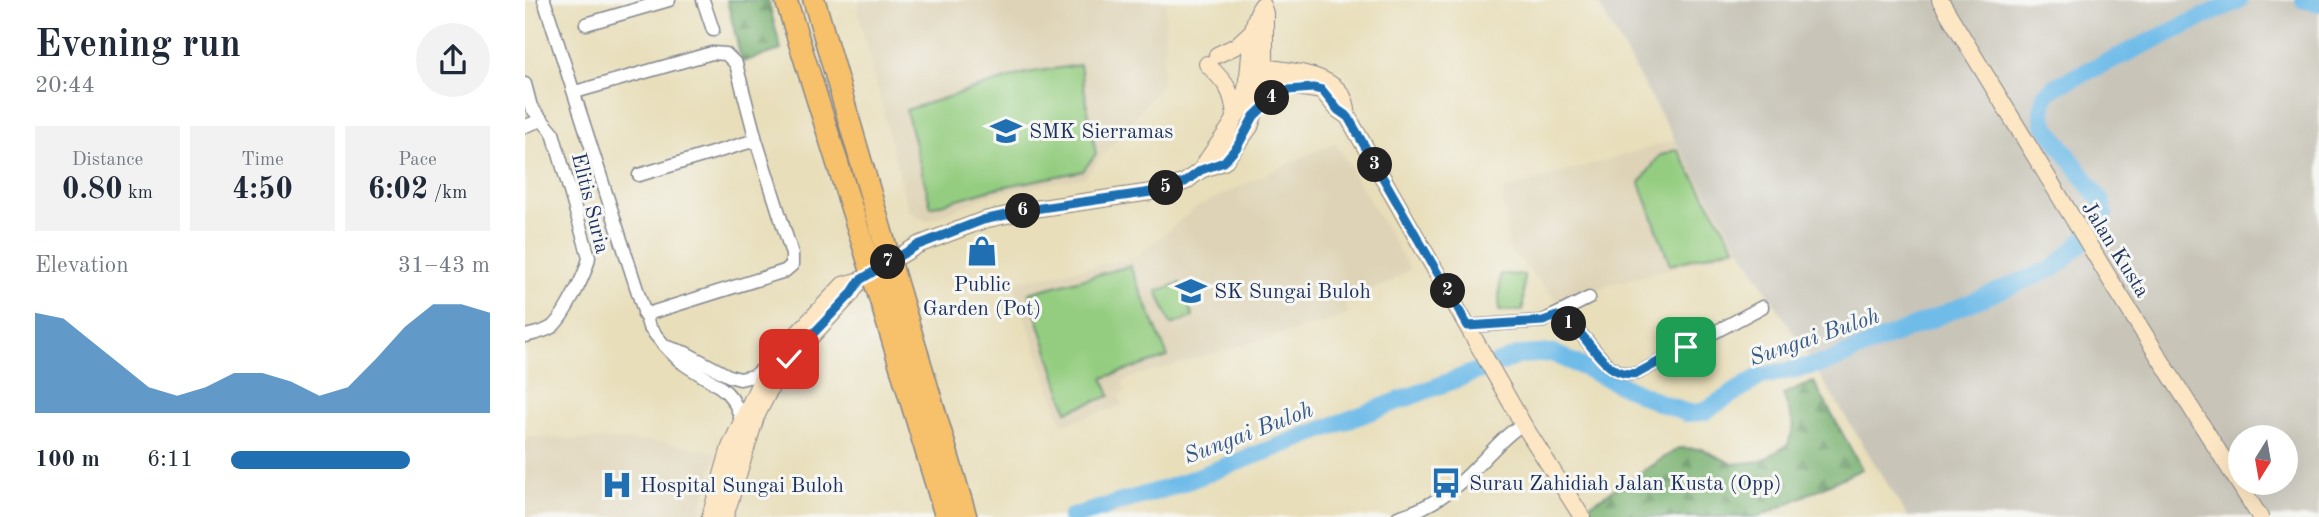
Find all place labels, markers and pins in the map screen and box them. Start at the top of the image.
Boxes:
pin: 4 [1255,80,1289,116]
school or university icon: SMK Sierramas [989,114,1023,148]
place label: SMK Sierramas [1029,122,1173,143]
pin: 3 [1357,148,1393,182]
pin: 5 [1149,170,1183,206]
pin: 6 [1005,194,1041,228]
shop icon: Public Garden (Pot) [965,234,999,268]
pin: 7 [871,244,905,280]
school or university icon: SK Sungai Buloh [1174,274,1208,308]
pin: 2 [1431,274,1465,308]
place label: Public Garden (Pot) [923,275,1041,320]
place label: SK Sungai Buloh [1214,282,1371,303]
pin: 1 [1551,306,1587,342]
pin [1656,317,1716,377]
pin [759,329,819,389]
bus stop icon: Surau Zahidiah Jalan Kusta (Opp) [1429,466,1463,500]
hospital icon: Hospital Sungai Buloh [600,468,634,502]
place label: Surau Zahidiah Jalan Kusta (Opp) [1469,474,1782,495]
place label: Hospital Sungai Buloh [640,476,844,497]

